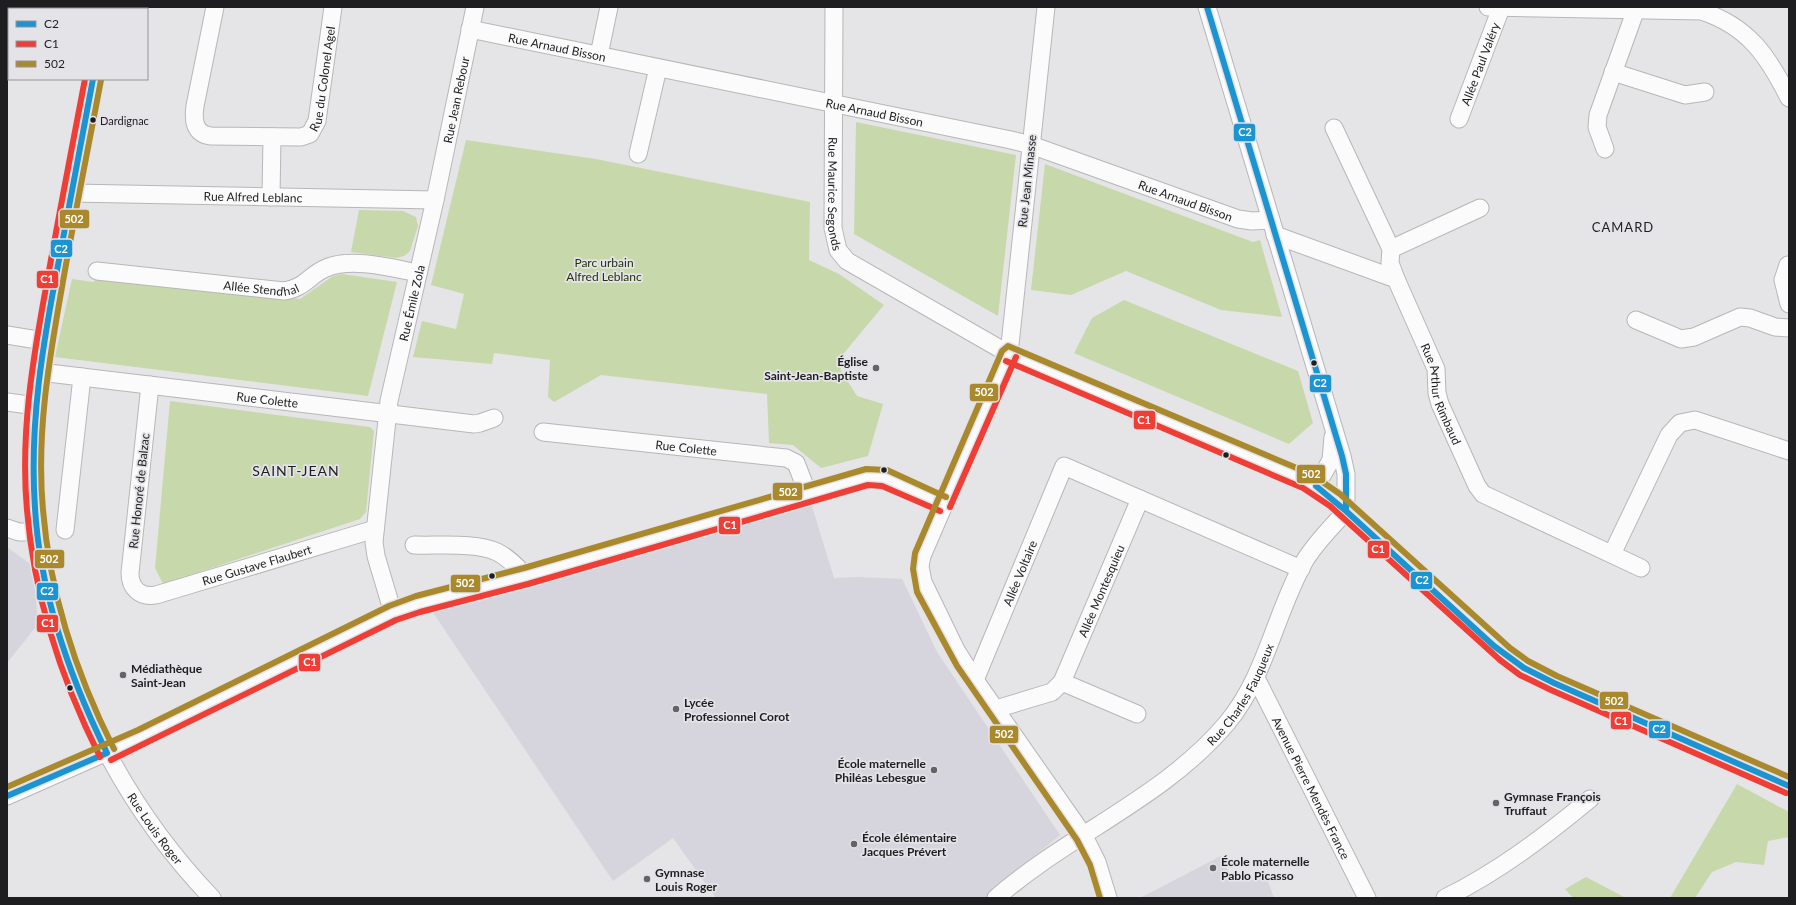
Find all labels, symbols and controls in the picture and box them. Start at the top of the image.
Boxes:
legend [8,8,148,80]
text: C2 [44,16,59,31]
street label: Allée Paul Valéry [1457,19,1503,107]
street label: Rue du Colonel Agel [305,25,338,134]
street label: Rue Arnaud Bisson [507,30,607,64]
text: C1 [44,36,59,51]
street label: Rue Jean Rebour [439,54,472,144]
text: 502 [44,56,65,71]
street label: Rue Arnaud Bisson [825,95,925,129]
place label: Dardignac [100,114,149,127]
marker: Dardignac [88,115,98,125]
line badge: C2 [1233,123,1256,142]
text: C2 [1238,125,1252,138]
street label: Rue Jean Minasse [1015,134,1039,228]
street label: Rue Maurice Segonds [825,137,845,252]
street label: Rue Arnaud Bisson [1136,176,1235,224]
street label: Rue Alfred Leblanc [204,188,303,205]
line badge: 502 [59,209,90,229]
text: 502 [64,212,84,225]
district label: CAMARD [1592,219,1654,235]
line badge: C2 [50,239,73,258]
text: C2 [54,242,68,255]
park label: Parc urbain Alfred Leblanc [566,255,642,284]
street label: Rue Émile Zola [395,263,427,343]
line badge: C1 [36,270,59,289]
text: C1 [40,272,54,285]
street label: Allée Stendhal [223,277,301,299]
street label: Rue Arthur Rimbaud [1418,341,1465,447]
place label: Église Saint-Jean-Baptiste [764,354,869,383]
unlabelled marker [1309,358,1319,368]
marker: Église Saint-Jean-Baptiste [871,363,881,373]
line badge: C2 [1309,374,1332,393]
text: C2 [1313,376,1327,389]
line badge: 502 [969,383,999,402]
text: 502 [974,385,994,398]
street label: Rue Colette [236,388,299,410]
line badge: C1 [1133,410,1156,430]
text: C1 [1137,413,1151,426]
street label: Rue Honoré de Balzac [125,432,153,549]
street label: Rue Colette [655,437,718,458]
unlabelled marker [1221,450,1231,460]
district label: SAINT-JEAN [252,462,340,479]
line badge: 502 [1296,464,1326,484]
unlabelled marker [879,465,889,475]
text: 502 [1301,467,1321,480]
line badge: 502 [772,482,803,501]
text: 502 [778,485,798,498]
line badge: C1 [718,516,741,535]
text: C1 [723,518,737,531]
street label: Allée Voltaire [999,538,1040,608]
line badge: C1 [1367,540,1390,559]
street label: Rue Gustave Flaubert [200,541,314,588]
street label: Allée Montesquieu [1075,542,1127,639]
text: C1 [1371,542,1385,555]
line badge: 502 [34,549,65,569]
text: 502 [39,552,59,565]
unlabelled marker [487,571,497,581]
line badge: C2 [1410,571,1433,590]
text: C2 [1415,573,1429,586]
line badge: 502 [450,574,481,593]
text: 502 [455,576,475,589]
line badge: C2 [36,582,59,601]
text: C2 [40,584,54,597]
line badge: C1 [36,614,59,633]
text: C1 [41,616,55,629]
street label: Rue Charles Fauqueux [1203,641,1276,748]
line badge: C1 [298,653,321,672]
text: C1 [303,655,317,668]
place label: Médiathèque Saint-Jean [131,661,203,690]
marker: Médiathèque Saint-Jean [118,670,128,680]
unlabelled marker [65,683,75,693]
line badge: 502 [1599,691,1629,710]
text: 502 [1604,694,1624,707]
place label: Lycée Professionnel Corot [684,695,790,724]
marker: Lycée Professionnel Corot [671,704,681,714]
line badge: C1 [1610,711,1632,730]
street label: Avenue Pierre Mendès France [1269,714,1354,862]
text: C1 [1614,714,1628,727]
line badge: C2 [1648,720,1671,739]
text: C2 [1652,722,1666,735]
line badge: 502 [989,725,1019,744]
text: 502 [994,727,1014,740]
place label: École maternelle Philéas Lebesgue [835,756,927,785]
marker: École maternelle Philéas Lebesgue [929,765,939,775]
place label: Gymnase François Truffaut [1504,789,1601,818]
street label: Rue Louis Roger [125,790,187,868]
marker: Gymnase François Truffaut [1491,798,1501,808]
place label: École élémentaire Jacques Prévert [862,830,957,859]
marker: École élémentaire Jacques Prévert [849,839,859,849]
place label: École maternelle Pablo Picasso [1221,854,1310,883]
marker: École maternelle Pablo Picasso [1208,863,1218,873]
place label: Gymnase Louis Roger [655,865,718,894]
marker: Gymnase Louis Roger [642,874,652,884]

